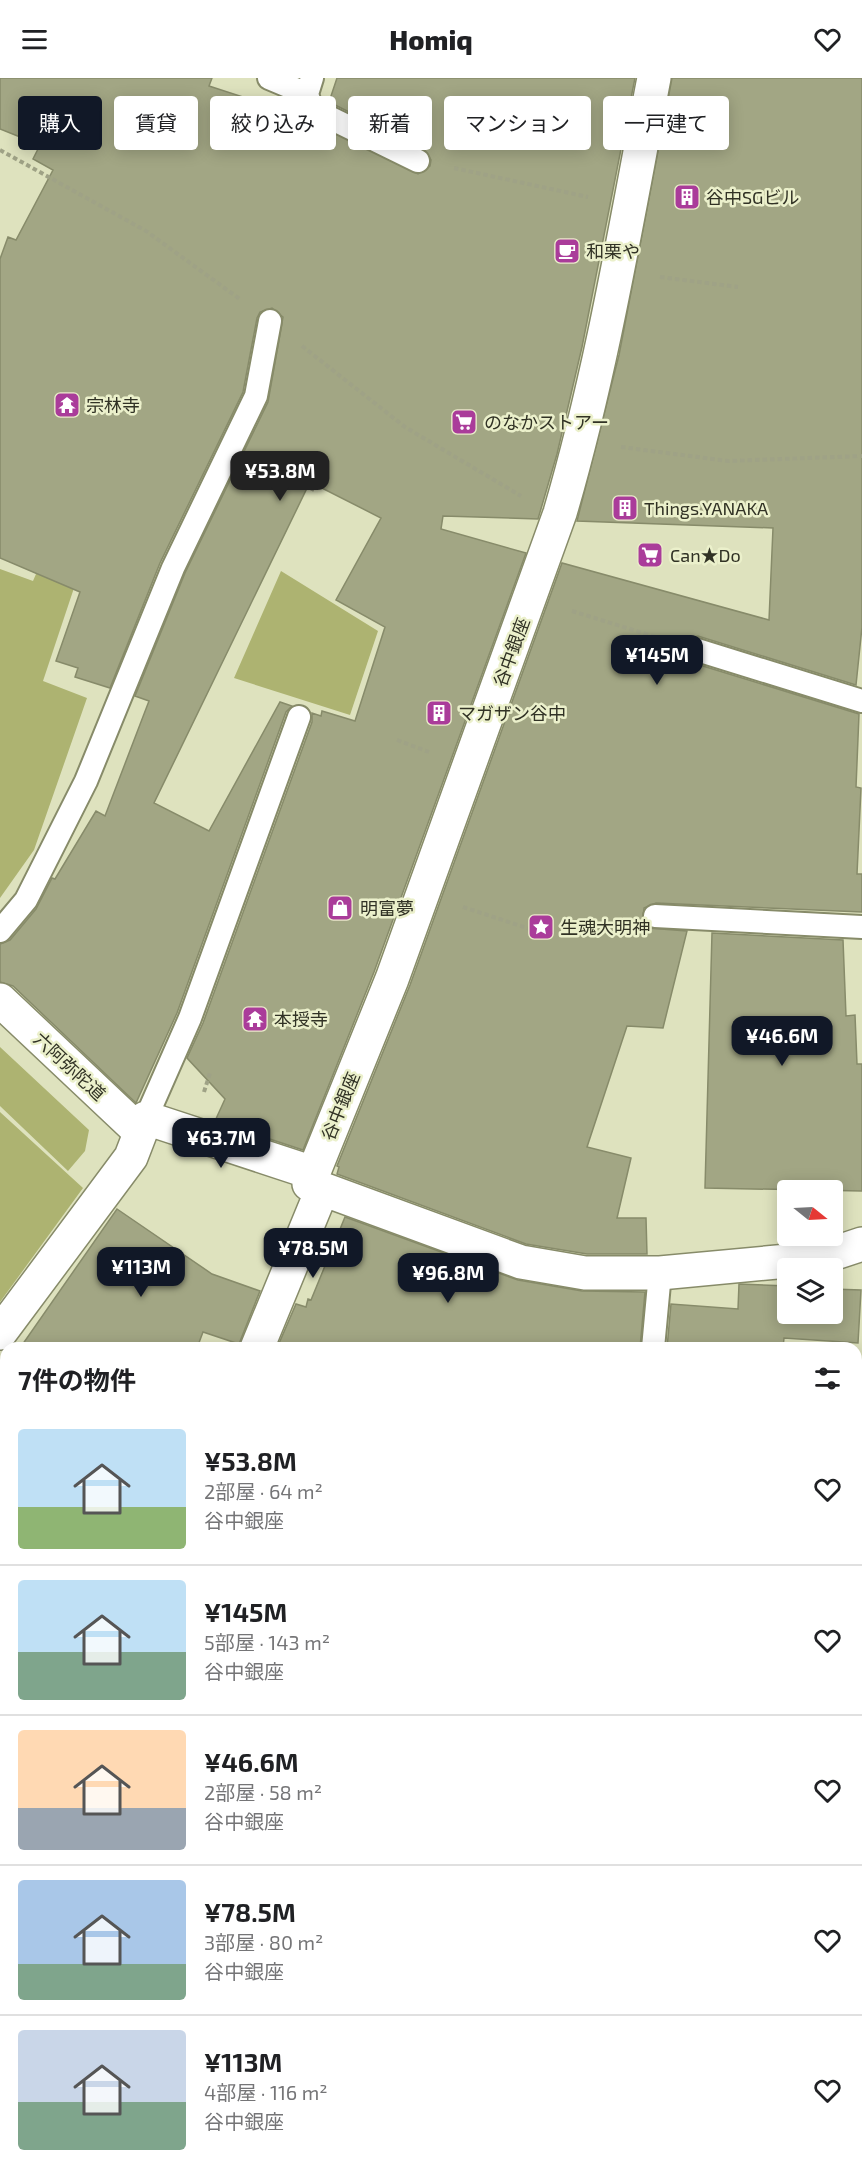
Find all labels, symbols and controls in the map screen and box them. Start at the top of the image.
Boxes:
icon: menu [18,23,51,56]
text: Homiq [389,23,473,55]
icon: heart [811,23,844,56]
chip: 購入 [18,96,102,150]
chip: 賃貸 [114,96,198,150]
chip: 絞り込み [210,96,336,150]
chip: 新着 [348,96,432,150]
chip: マンション [444,96,591,150]
chip: 一戸建て [603,96,729,150]
building icon: 谷中SGビル [672,182,702,212]
place label: 谷中SGビル [706,186,799,208]
cafe icon: 和栗や [552,236,582,266]
place label: 和栗や [586,240,640,262]
temple icon: 宗林寺 [52,390,82,420]
place label: 宗林寺 [86,394,140,416]
supermarket icon: のなかストアー [449,407,479,437]
place label: のなかストアー [484,411,609,433]
pin: ¥53.8M [231,451,329,502]
text: ¥53.8M [244,458,316,482]
building icon: Things.YANAKA [610,493,640,523]
place label: Things.YANAKA [644,497,769,519]
supermarket icon: Can★Do [635,540,665,570]
place label: Can★Do [670,544,741,566]
street label: 谷中銀座 [488,614,534,690]
pin: ¥145M [615,635,699,686]
text: ¥145M [625,642,689,666]
building icon: マガザン谷中 [424,698,454,728]
place label: マガザン谷中 [458,702,566,724]
shop icon: 明富夢 [325,893,355,923]
place label: 明富夢 [360,897,414,919]
place icon: 生魂大明神 [526,912,556,942]
place label: 生魂大明神 [560,916,650,938]
temple icon: 本授寺 [240,1004,270,1034]
place label: 本授寺 [274,1008,328,1030]
pin: ¥46.6M [733,1016,831,1067]
text: ¥46.6M [746,1023,818,1047]
street label: 六阿弥陀道 [30,1027,110,1105]
street label: 谷中銀座 [316,1069,364,1143]
pin: ¥63.7M [172,1118,270,1169]
text: ¥63.7M [186,1125,256,1149]
north arrow [777,1180,843,1246]
map controls [777,1180,843,1324]
pin: ¥78.5M [264,1228,362,1279]
text: ¥78.5M [278,1235,348,1259]
pin: ¥113M [99,1247,183,1298]
pin: ¥96.8M [399,1253,497,1304]
text: ¥113M [111,1254,171,1278]
button: layers [777,1258,843,1324]
text: ¥96.8M [412,1260,484,1284]
icon: filters [811,1362,844,1395]
text: 7件の物件 [18,1364,136,1395]
text: ¥53.8M [204,1445,297,1476]
icon: home [66,1453,138,1525]
icon: heart [811,1473,844,1506]
text: 2部屋 · 64 m² [204,1479,323,1503]
text: 谷中銀座 [204,1508,284,1532]
text: ¥145M [204,1596,287,1627]
icon: home [66,1604,138,1676]
icon: heart [811,1624,844,1657]
text: 5部屋 · 143 m² [204,1630,330,1654]
text: 谷中銀座 [204,1659,284,1683]
text: ¥46.6M [204,1746,299,1777]
icon: home [66,1754,138,1826]
icon: heart [811,1774,844,1807]
text: 2部屋 · 58 m² [204,1780,322,1804]
text: 谷中銀座 [204,1809,284,1833]
text: ¥78.5M [204,1896,296,1927]
icon: home [66,1904,138,1976]
icon: heart [811,1924,844,1957]
text: 3部屋 · 80 m² [204,1930,323,1954]
text: 谷中銀座 [204,1959,284,1983]
text: ¥113M [204,2046,282,2077]
icon: home [66,2054,138,2126]
icon: heart [811,2074,844,2107]
text: 4部屋 · 116 m² [204,2080,328,2104]
text: 谷中銀座 [204,2109,284,2133]

